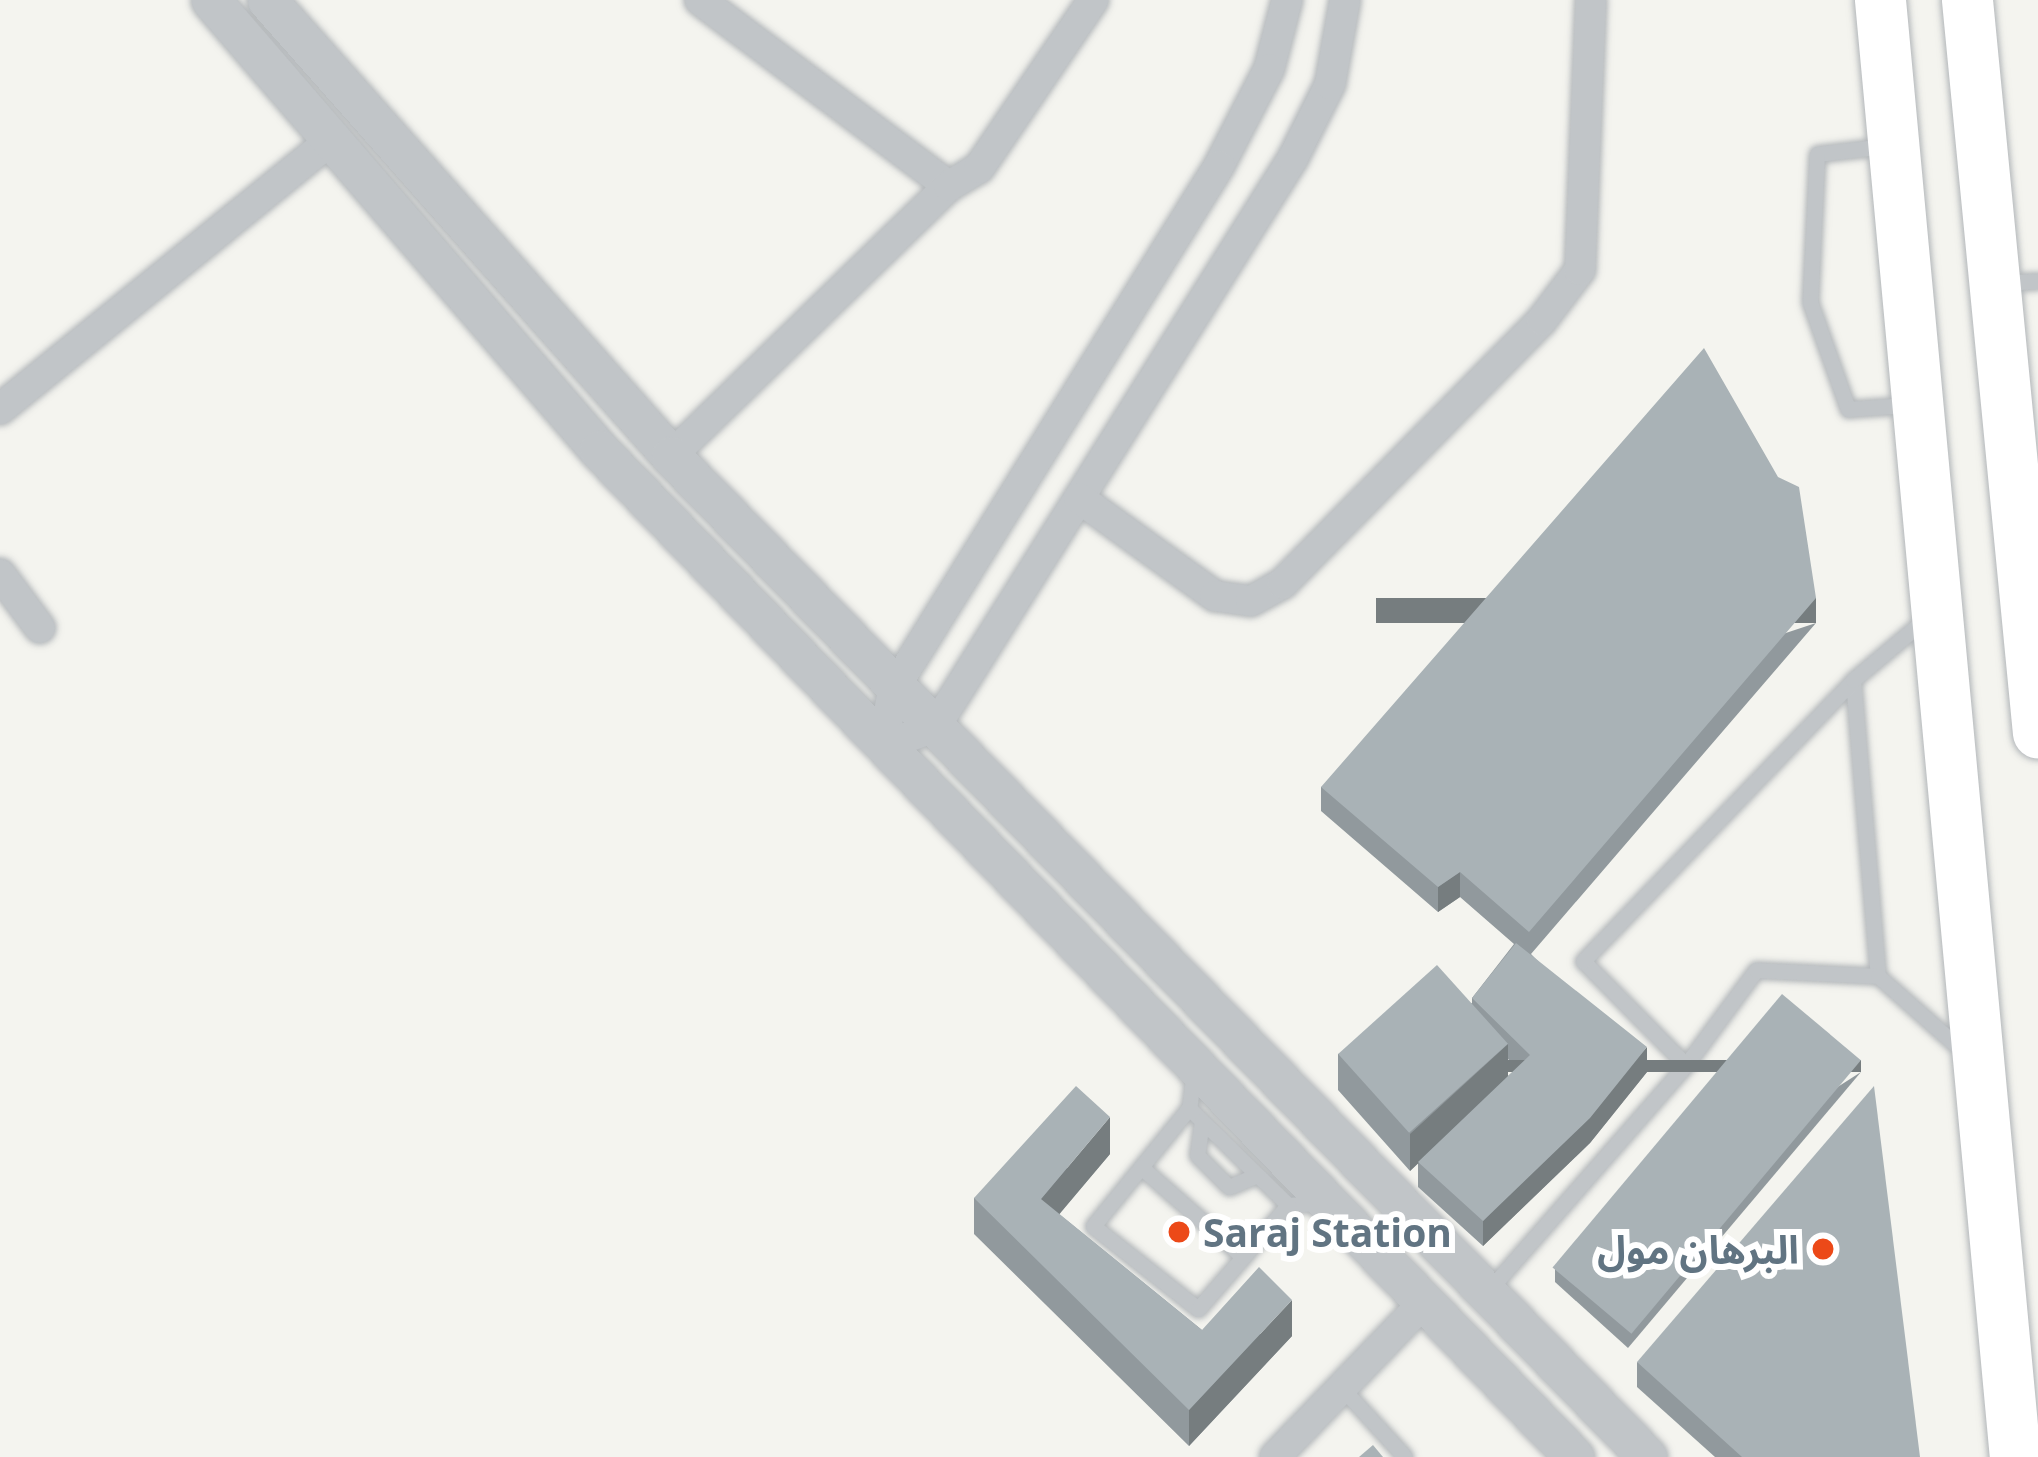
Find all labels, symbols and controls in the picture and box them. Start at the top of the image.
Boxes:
place label: Saraj Station [1203,1209,1452,1255]
marker: Saraj Station [1166,1219,1192,1245]
place label: البرهان مول [1597,1226,1799,1272]
marker: البرهان مول [1810,1236,1836,1262]

